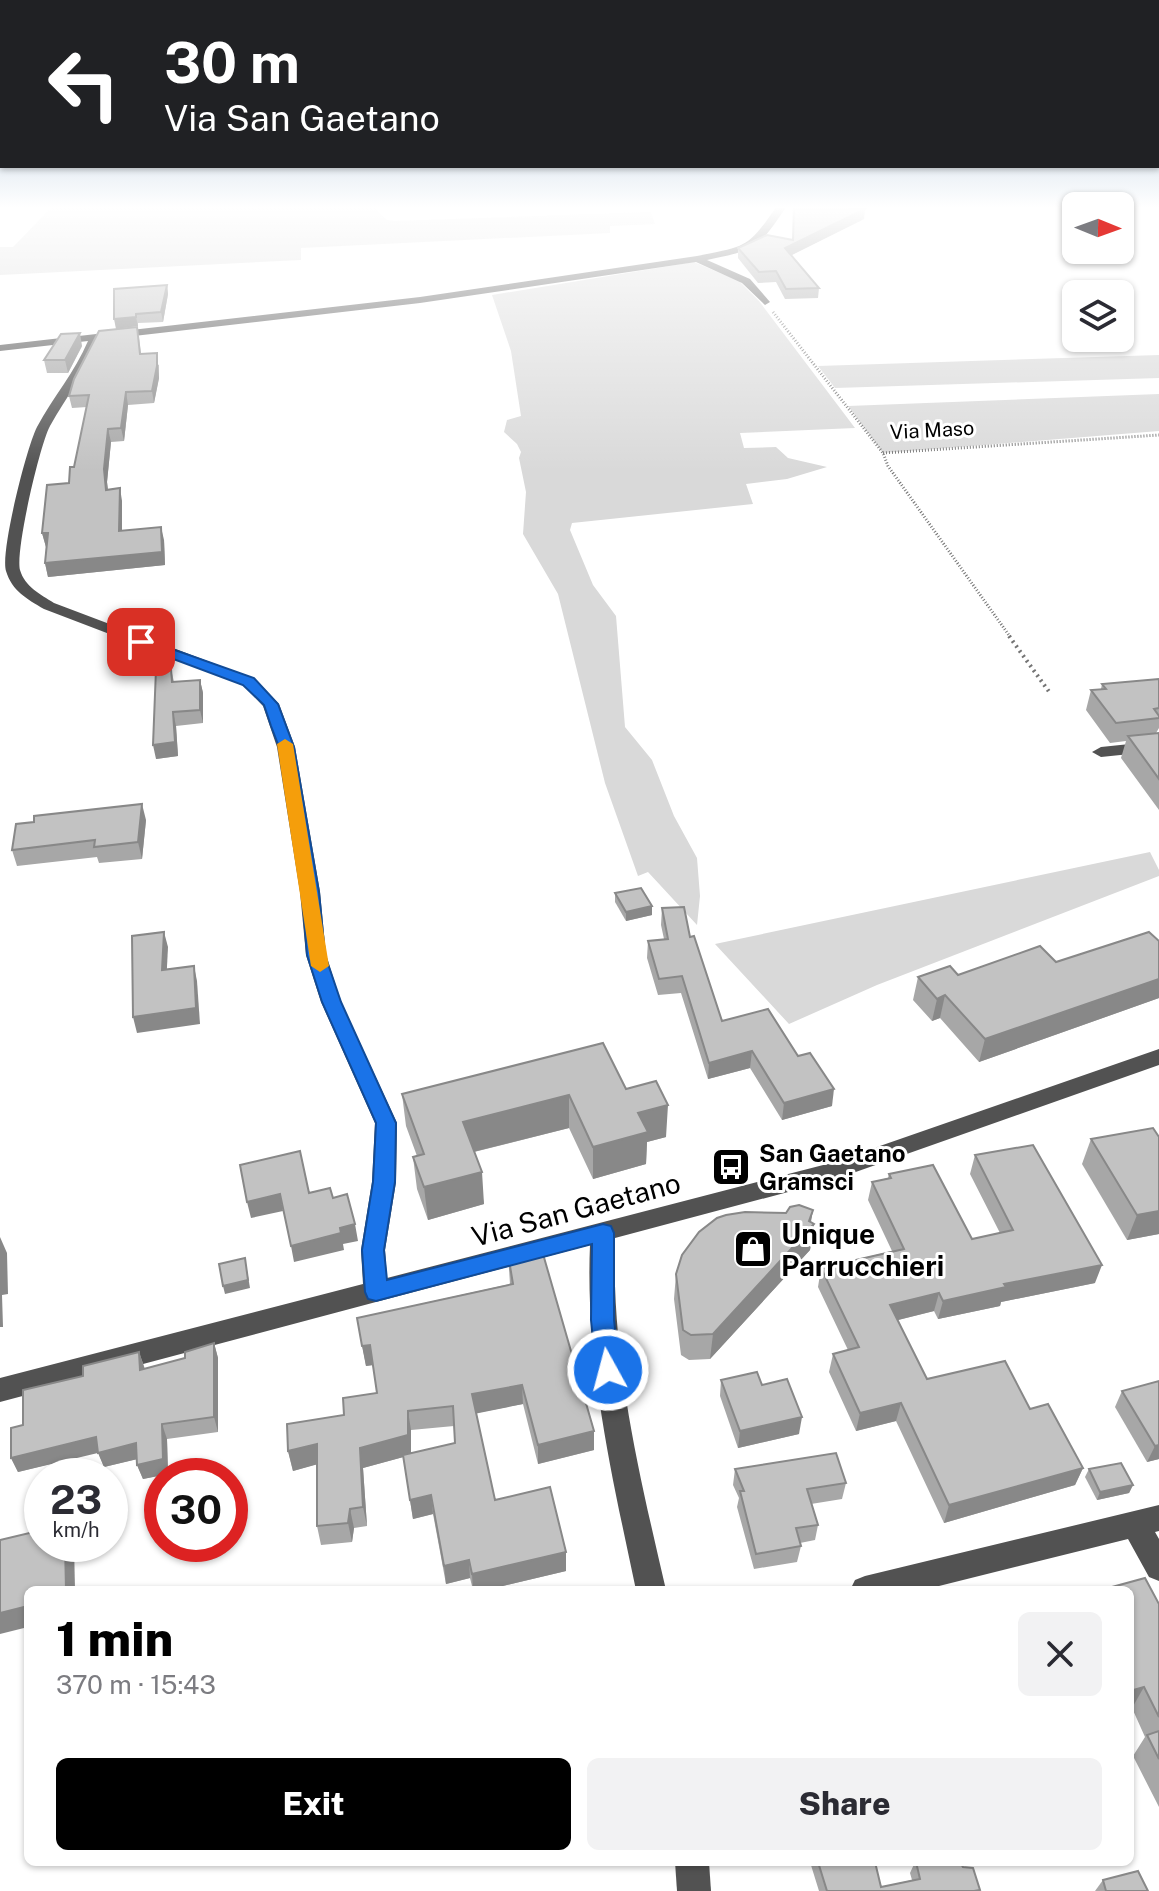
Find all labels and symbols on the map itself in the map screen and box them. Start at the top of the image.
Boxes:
north arrow [1062,192,1134,264]
street label: Via Maso [889,416,975,444]
pin [107,608,175,676]
place label: San Gaetano Gramsci [759,1139,906,1195]
bus stop icon: San Gaetano Gramsci [710,1146,752,1188]
street label: Via San Gaetano [468,1165,684,1253]
place label: Unique Parrucchieri [781,1217,944,1282]
shop icon: Unique Parrucchieri [732,1228,774,1270]
position arrow [566,1328,650,1412]
speed limit sign: 30 [144,1458,248,1562]

